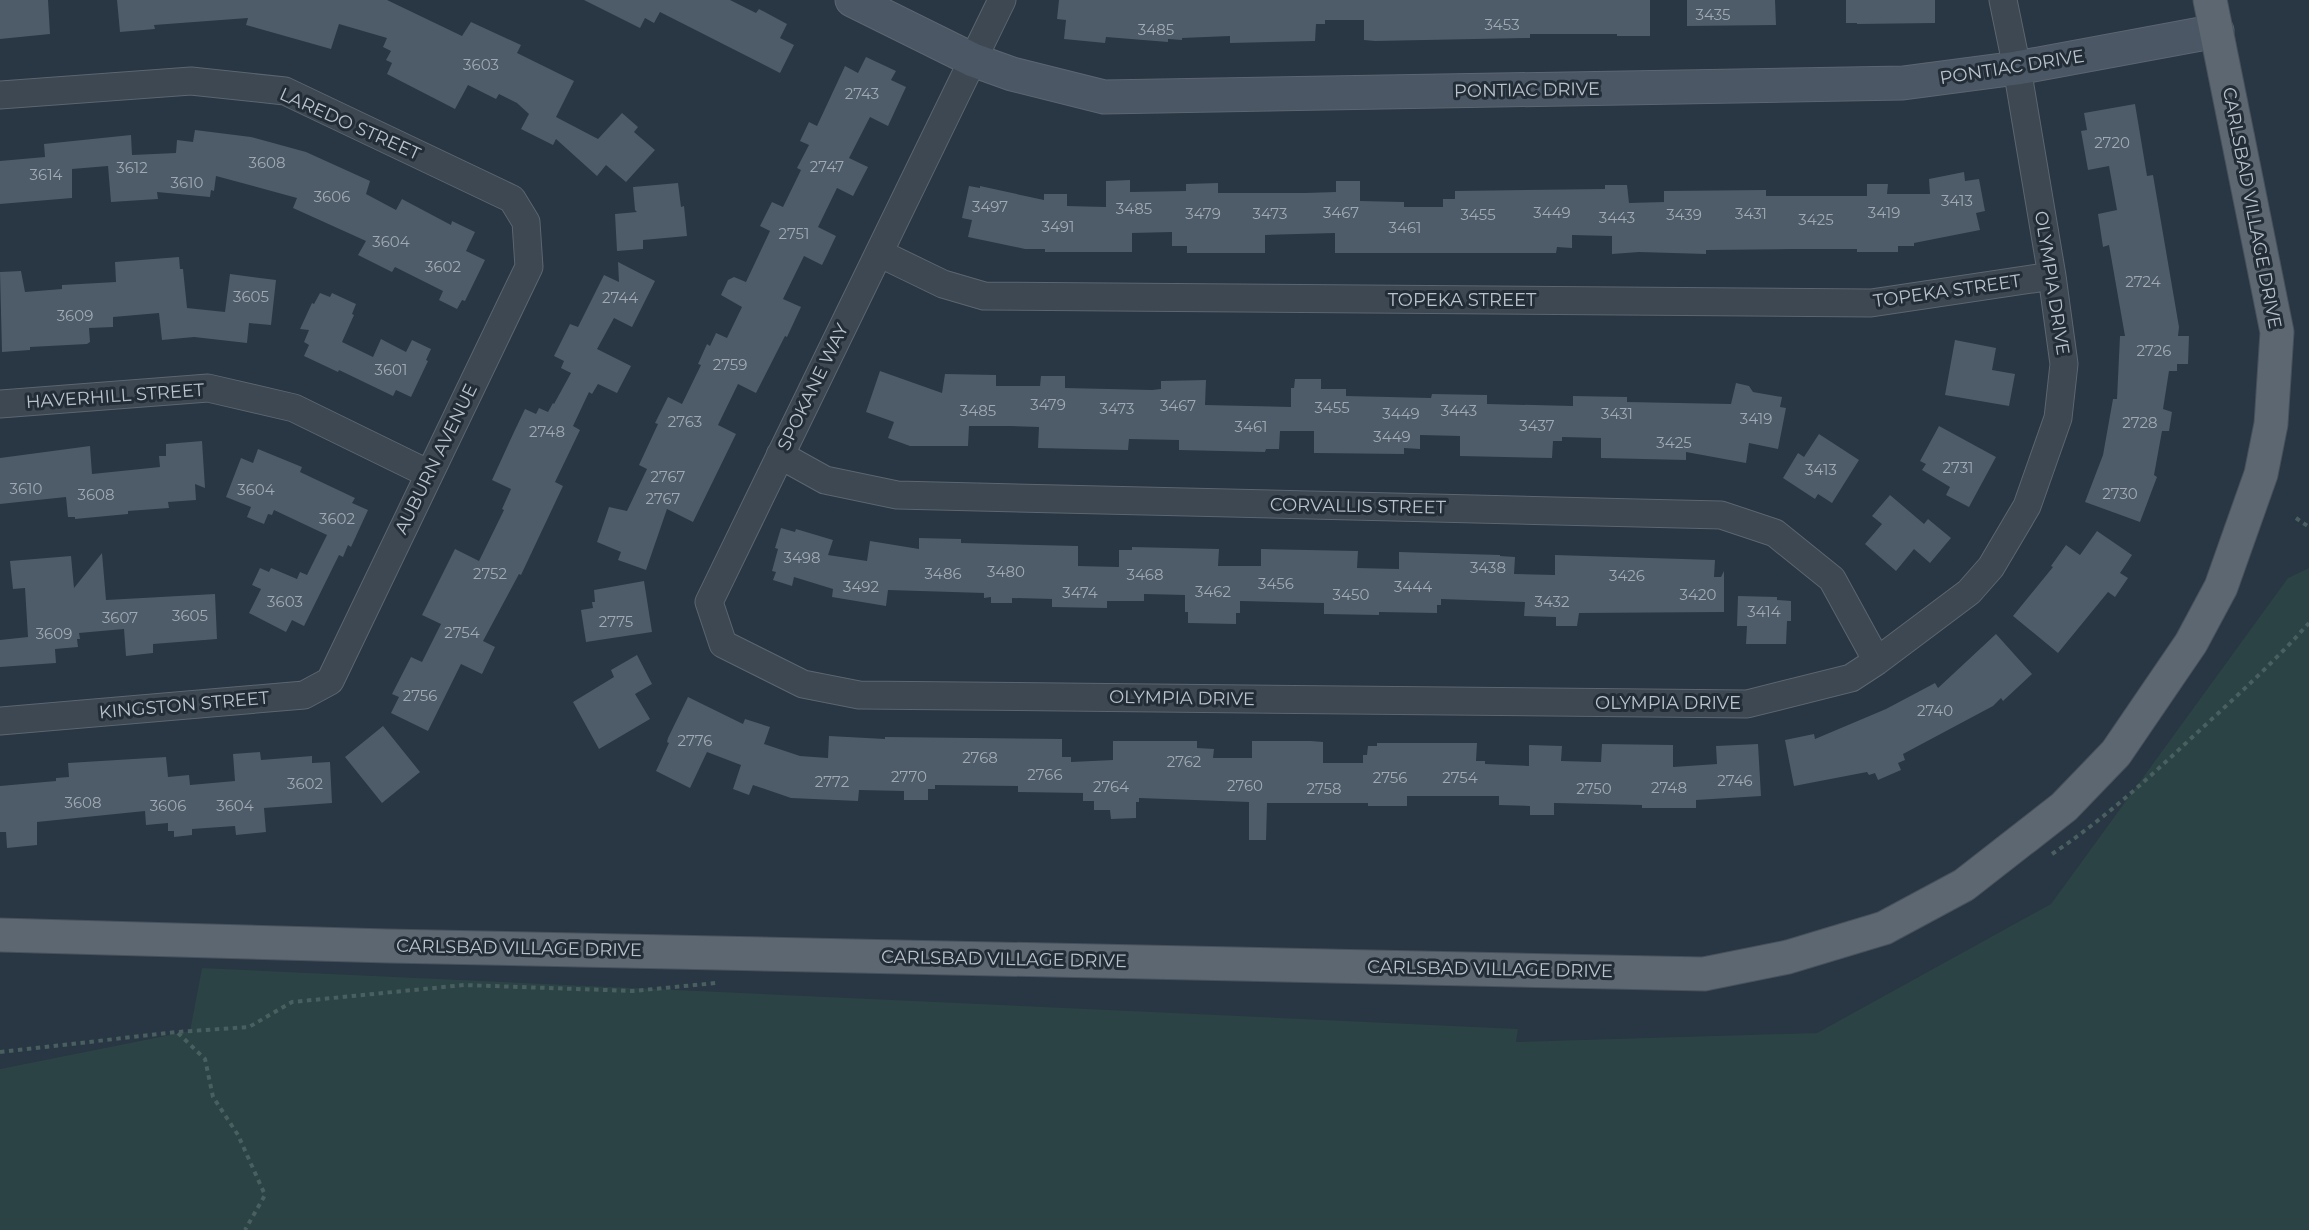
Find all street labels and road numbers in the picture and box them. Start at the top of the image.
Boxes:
street label: PONTIAC DRIVE [1938,45,2086,89]
street label: PONTIAC DRIVE [1454,78,1600,102]
street label: LAREDO STREET [276,83,424,165]
street label: CARLSBAD VILLAGE DRIVE [2218,85,2286,331]
street label: OLYMPIA DRIVE [2030,209,2074,357]
street label: TOPEKA STREET [1872,270,2023,312]
street label: TOPEKA STREET [1388,289,1537,311]
street label: SPOKANE WAY [773,319,854,454]
street label: HAVERHILL STREET [25,379,206,413]
street label: AUBURN AVENUE [390,380,482,538]
street label: CORVALLIS STREET [1270,493,1447,519]
street label: OLYMPIA DRIVE [1109,686,1255,710]
street label: KINGSTON STREET [98,687,271,723]
street label: OLYMPIA DRIVE [1595,692,1741,714]
street label: CARLSBAD VILLAGE DRIVE [396,935,642,961]
street label: CARLSBAD VILLAGE DRIVE [881,946,1127,972]
street label: CARLSBAD VILLAGE DRIVE [1367,956,1613,982]

